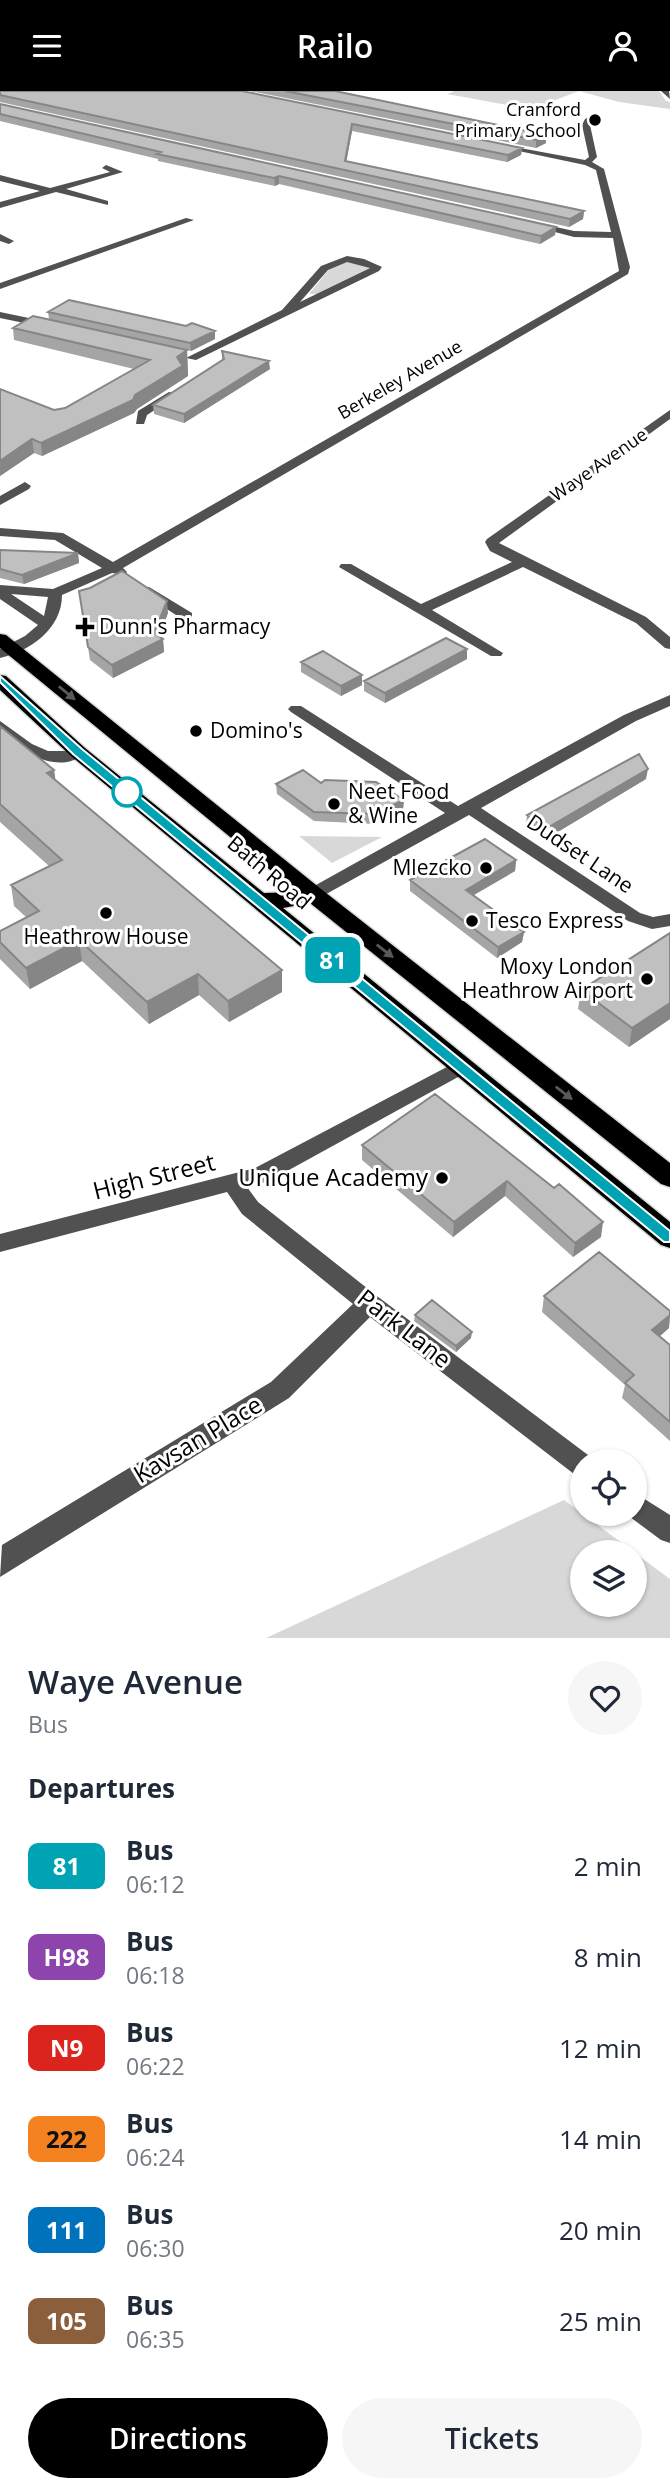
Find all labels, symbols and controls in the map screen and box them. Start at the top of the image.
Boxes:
text: Railo [297,24,373,67]
icon: menu [28,27,66,65]
icon: person [604,27,642,65]
place label: Cranford Primary School [455,97,581,142]
marker: Cranford Primary School [587,112,603,128]
street label: Berkeley Avenue [333,334,466,424]
street label: Waye Avenue [545,422,652,506]
place label: Dunn's Pharmacy [99,612,271,640]
marker: Dunn's Pharmacy [77,619,93,635]
one-way arrow [58,685,75,700]
place label: Domino's [210,716,303,744]
marker: Domino's [188,723,204,739]
unlabelled marker [112,777,142,807]
place label: Neet Food & Wine [348,777,449,829]
marker: Neet Food & Wine [326,796,342,812]
street label: Dudset Lane [522,807,639,899]
street label: Bath Road [222,829,317,915]
place label: Mlezcko [392,853,472,881]
marker: Mlezcko [478,860,494,876]
marker: Heathrow House [98,905,114,921]
place label: Tesco Express [486,906,623,934]
marker: Tesco Express [464,913,480,929]
place label: Heathrow House [23,922,189,950]
line badge: 81 [302,937,364,983]
text: 81 [319,943,347,976]
one-way arrow [376,944,394,959]
place label: Moxy London Heathrow Airport [462,952,633,1004]
marker: Moxy London Heathrow Airport [639,971,655,987]
one-way arrow [554,1085,572,1100]
street label: High Street [89,1144,218,1207]
place label: Unique Academy [238,1160,429,1193]
marker: Unique Academy [434,1170,450,1186]
street label: Park Lane [351,1281,459,1375]
street label: Kavsan Place [127,1387,268,1490]
map controls [570,1449,647,1617]
button: locate [570,1449,647,1526]
button: layers [570,1540,647,1617]
text: Waye Avenue [28,1659,243,1704]
button: heart [568,1661,642,1735]
text: Bus [28,1708,68,1740]
text: Departures [28,1770,175,1806]
text: Bus [126,1832,173,1868]
text: 2 min [574,1848,642,1884]
text: 81 [53,1849,80,1882]
text: 06:12 [126,1868,185,1900]
text: Bus [126,1923,173,1959]
text: 8 min [574,1939,642,1975]
text: H98 [44,1940,89,1973]
text: 06:18 [126,1959,185,1991]
text: Bus [126,2014,173,2050]
text: 12 min [559,2030,642,2066]
text: N9 [50,2031,83,2064]
text: 06:22 [126,2050,185,2082]
text: Bus [126,2105,173,2141]
text: 14 min [559,2121,642,2157]
text: 222 [46,2122,87,2155]
text: 06:24 [126,2141,185,2173]
text: Bus [126,2196,173,2232]
text: 20 min [559,2212,642,2248]
text: 111 [46,2213,87,2246]
text: 06:30 [126,2232,185,2264]
text: Bus [126,2287,173,2323]
text: 25 min [559,2303,642,2339]
text: 105 [46,2304,87,2337]
text: 06:35 [126,2323,185,2355]
button: Directions [28,2398,328,2478]
button: Tickets [342,2398,642,2478]

